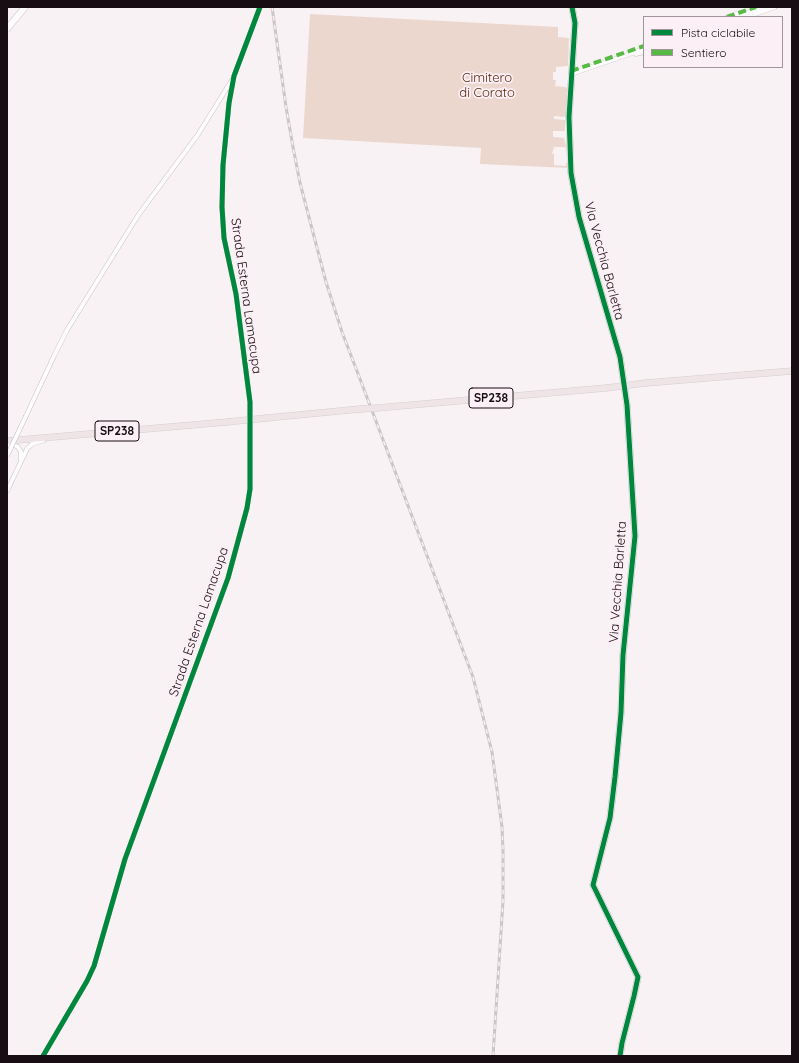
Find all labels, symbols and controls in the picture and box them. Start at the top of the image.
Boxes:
legend [643,16,783,68]
text: Pista ciclabile [681,25,755,40]
text: Sentiero [681,45,726,60]
park label: Cimitero di Corato [459,70,515,101]
street label: Via Vecchia Barletta [581,200,627,322]
street label: Strada Esterna Lamacupa [227,217,265,375]
road number: SP238 [469,388,513,408]
road number: SP238 [95,421,139,441]
street label: Via Vecchia Barletta [606,521,630,643]
street label: Strada Esterna Lamacupa [166,545,232,699]

